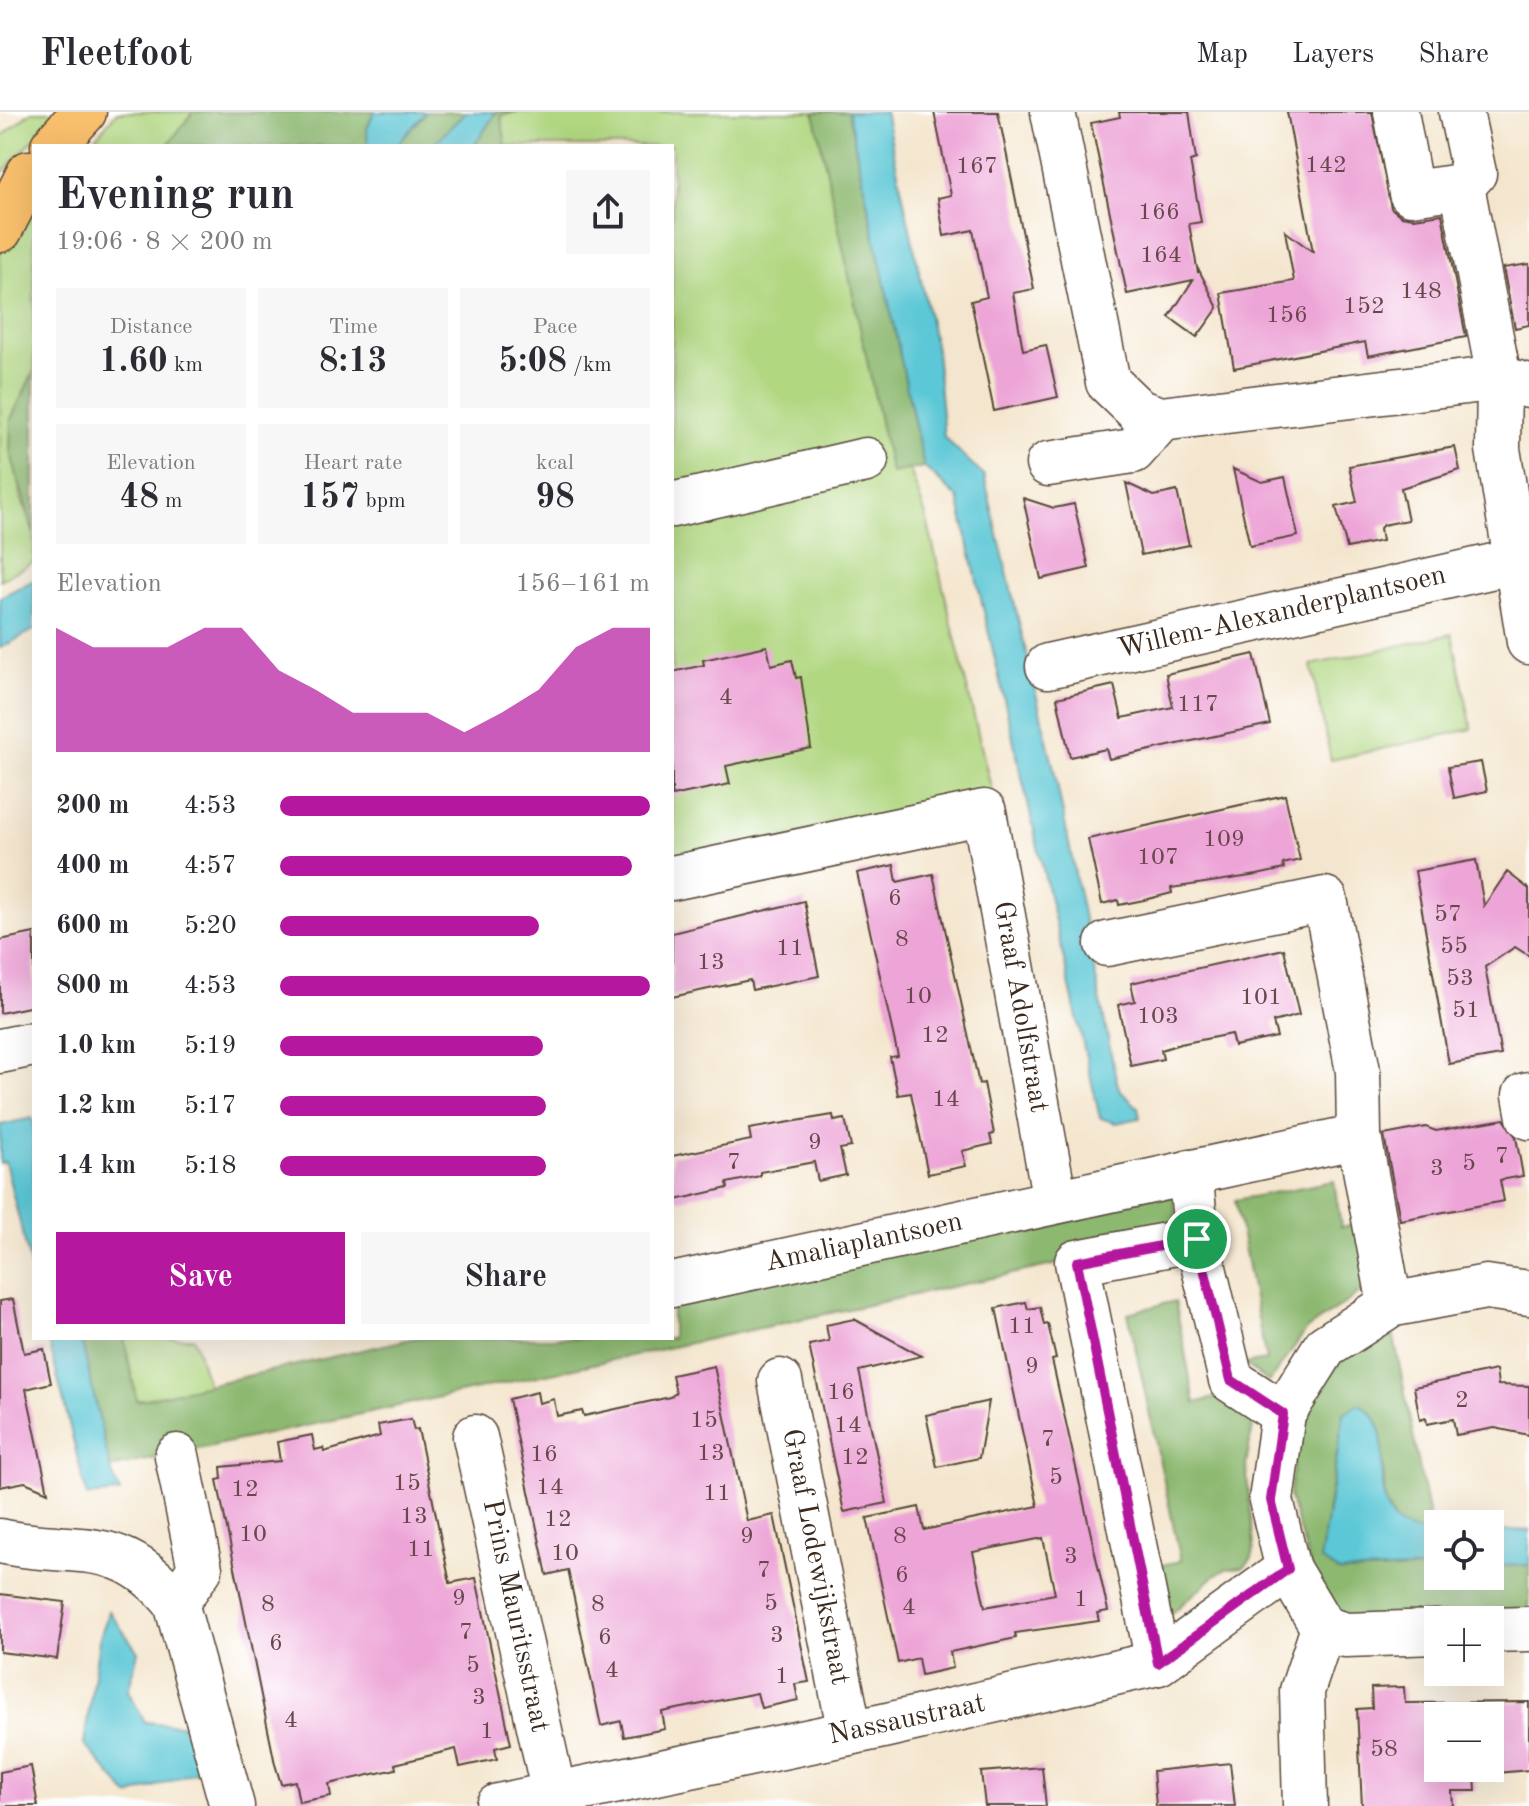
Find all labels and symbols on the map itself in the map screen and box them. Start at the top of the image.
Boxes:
house number: 142 [1305,154,1347,178]
house number: 167 [956,155,998,179]
house number: 166 [1138,201,1180,225]
house number: 164 [1140,244,1182,268]
house number: 148 [1400,280,1442,304]
house number: 152 [1343,295,1385,319]
house number: 156 [1266,304,1308,328]
street label: Willem-Alexanderplantsoen [1115,562,1449,664]
house number: 4 [719,686,733,710]
house number: 117 [1177,693,1219,717]
house number: 109 [1203,828,1245,852]
house number: 107 [1137,846,1179,870]
house number: 6 [888,887,902,911]
street label: Graaf Adolfstraat [988,899,1052,1115]
house number: 57 [1434,903,1462,927]
house number: 8 [895,928,909,952]
house number: 55 [1440,935,1468,959]
house number: 11 [776,937,804,961]
house number: 13 [697,951,725,975]
house number: 53 [1446,967,1474,991]
house number: 10 [904,985,932,1009]
house number: 101 [1240,986,1282,1010]
house number: 51 [1452,999,1480,1023]
house number: 103 [1137,1005,1179,1029]
house number: 12 [921,1024,949,1048]
house number: 14 [932,1088,960,1112]
house number: 9 [808,1131,822,1155]
house number: 7 [1495,1145,1509,1169]
house number: 7 [727,1151,741,1175]
house number: 5 [1462,1152,1476,1176]
house number: 3 [1430,1157,1444,1181]
pin [1163,1205,1231,1273]
street label: Amaliaplantsoen [763,1208,965,1278]
house number: 11 [1008,1315,1036,1339]
house number: 9 [1025,1355,1039,1379]
house number: 16 [827,1381,855,1405]
house number: 2 [1455,1389,1469,1413]
house number: 15 [690,1409,718,1433]
house number: 14 [834,1414,862,1438]
street label: Graaf Lodewijkstraat [776,1427,854,1687]
house number: 7 [1041,1428,1055,1452]
house number: 13 [697,1442,725,1466]
house number: 16 [530,1443,558,1467]
house number: 12 [841,1446,869,1470]
house number: 5 [1049,1466,1063,1490]
house number: 15 [393,1472,421,1496]
house number: 14 [536,1476,564,1500]
house number: 12 [231,1478,259,1502]
house number: 11 [703,1482,731,1506]
street label: Prins Mauritsstraat [477,1497,553,1735]
house number: 13 [400,1505,428,1529]
house number: 12 [544,1508,572,1532]
house number: 10 [239,1523,267,1547]
house number: 9 [740,1525,754,1549]
house number: 8 [893,1525,907,1549]
house number: 11 [407,1538,435,1562]
house number: 10 [551,1542,579,1566]
house number: 3 [1064,1545,1078,1569]
house number: 7 [757,1559,771,1583]
house number: 6 [895,1564,909,1588]
house number: 9 [452,1587,466,1611]
house number: 1 [1074,1588,1088,1612]
house number: 5 [764,1592,778,1616]
house number: 8 [261,1593,275,1617]
house number: 8 [591,1593,605,1617]
house number: 4 [902,1596,916,1620]
house number: 7 [459,1621,473,1645]
house number: 3 [770,1624,784,1648]
house number: 6 [598,1626,612,1650]
house number: 6 [269,1632,283,1656]
house number: 5 [466,1654,480,1678]
house number: 4 [605,1659,619,1683]
house number: 1 [775,1665,789,1689]
house number: 3 [472,1686,486,1710]
street label: Nassaustraat [826,1690,988,1750]
house number: 4 [284,1709,298,1733]
house number: 1 [480,1720,494,1744]
house number: 58 [1370,1738,1398,1762]

